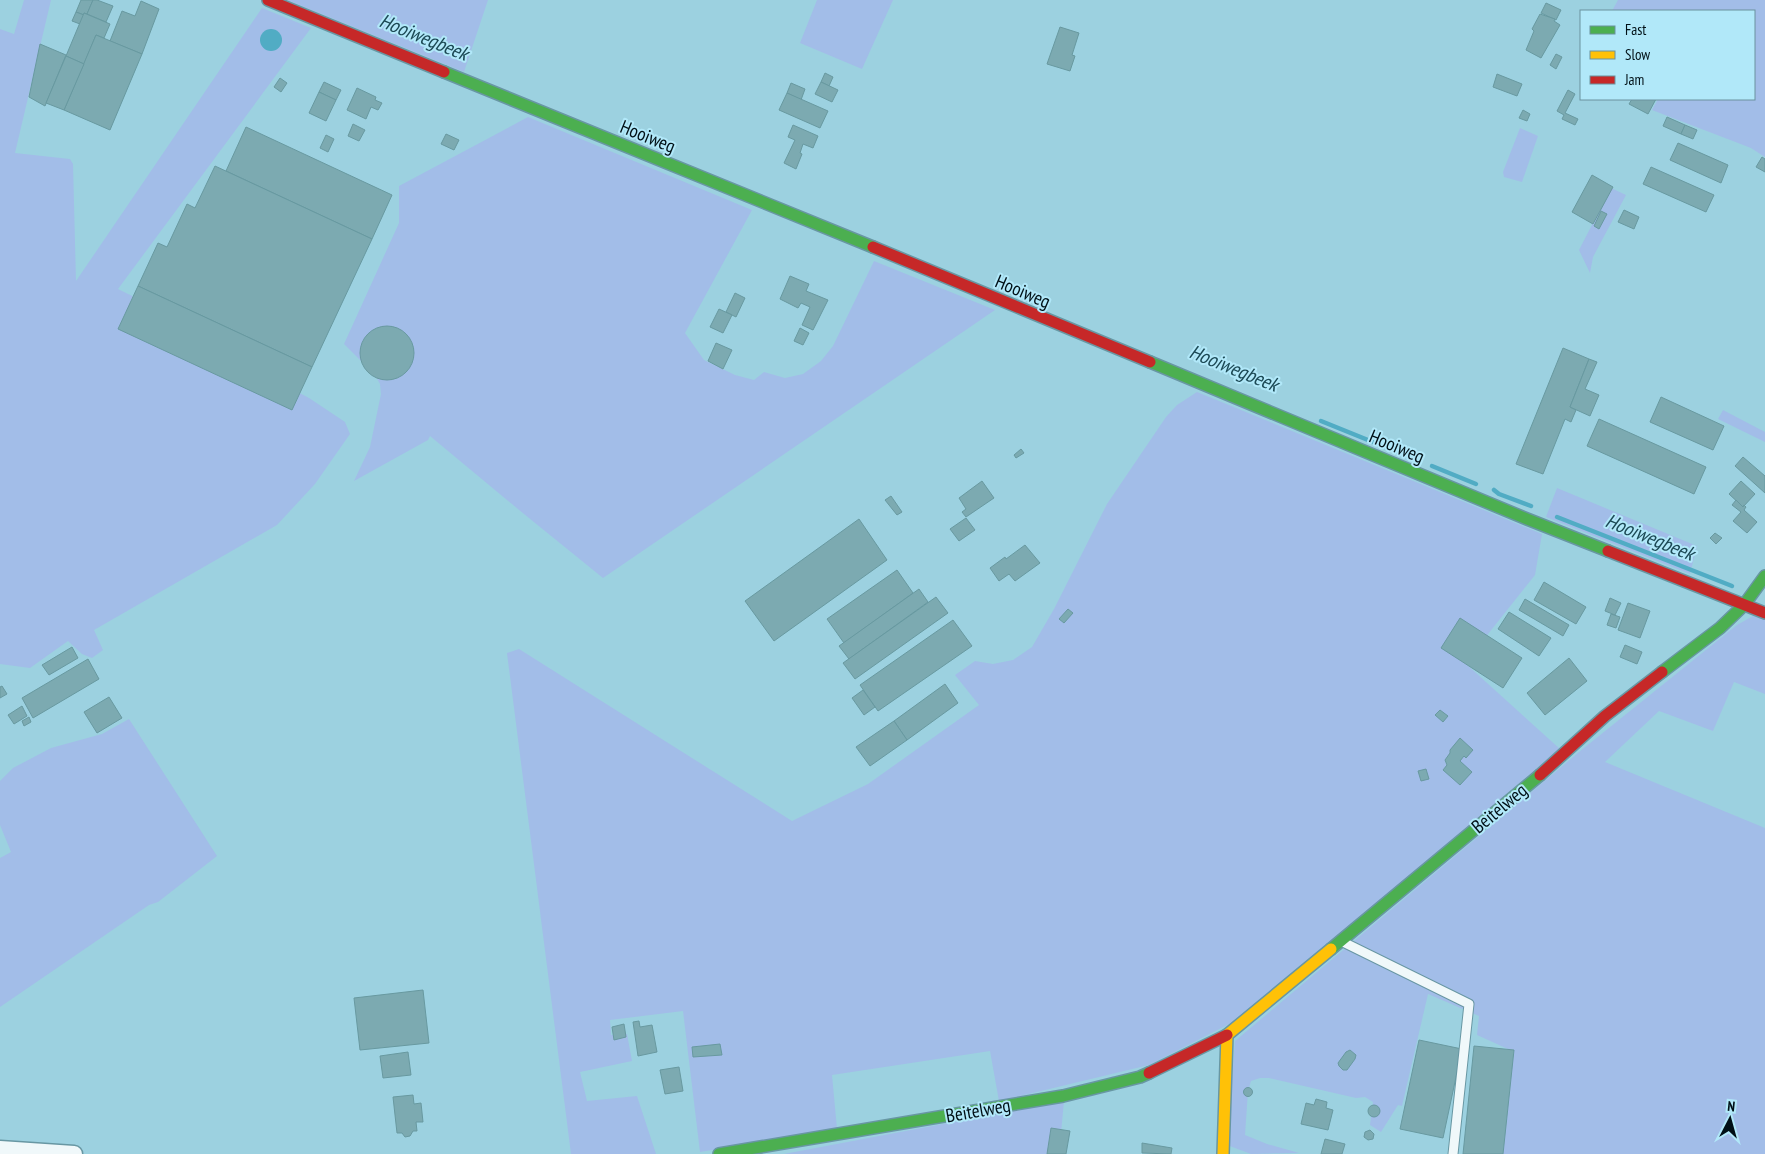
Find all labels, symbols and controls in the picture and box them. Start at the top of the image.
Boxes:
water label: Hooiwegbeek [376,7,474,67]
legend [1580,10,1755,100]
text: Fast [1625,20,1646,39]
text: Slow [1625,45,1650,64]
text: Jam [1624,70,1644,89]
street label: Hooiweg [617,114,679,158]
street label: Hooiweg [992,269,1054,313]
water label: Hooiwegbeek [1186,338,1284,398]
street label: Hooiweg [1366,424,1428,468]
water label: Hooiwegbeek [1602,507,1700,567]
street label: Beitelweg [1466,778,1532,838]
street label: Beitelweg [944,1093,1012,1127]
north arrow [1705,1094,1755,1144]
text: N [1727,1097,1736,1115]

